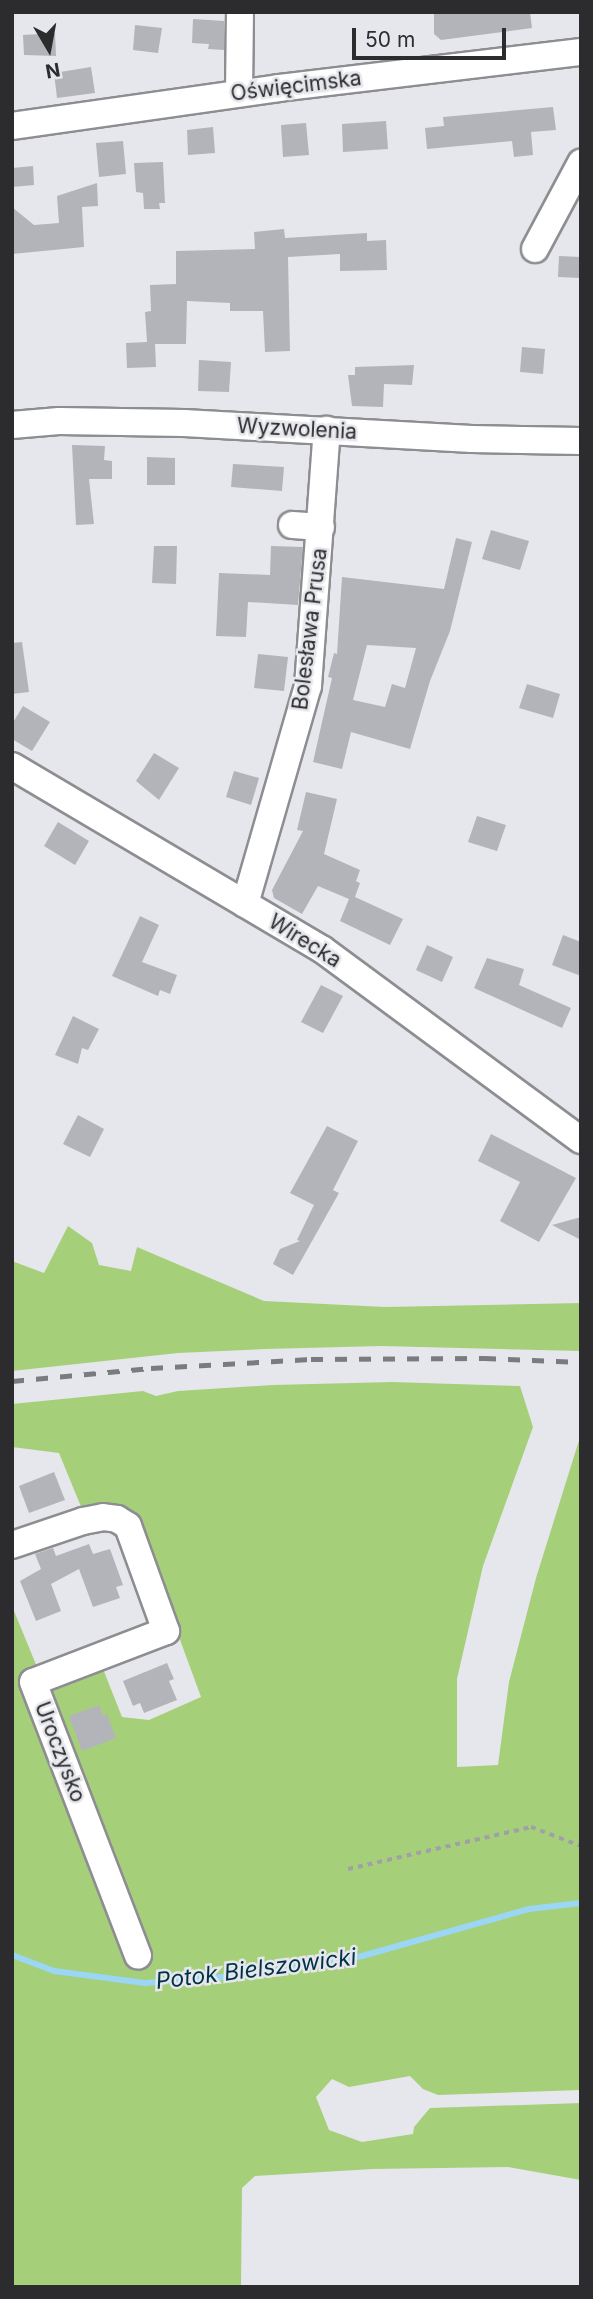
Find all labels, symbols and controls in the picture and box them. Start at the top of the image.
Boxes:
north arrow [14,14,84,84]
scale bar [355,14,509,58]
text: 50 m [365,27,415,52]
text: N [44,58,62,83]
street label: Oświęcimska [229,65,363,107]
street label: Wyzwolenia [236,413,358,445]
street label: Bolesława Prusa [288,547,332,711]
street label: Wirecka [264,909,346,973]
street label: Uroczysko [29,1698,91,1806]
water label: Potok Bielszowicki [154,1943,358,1995]

